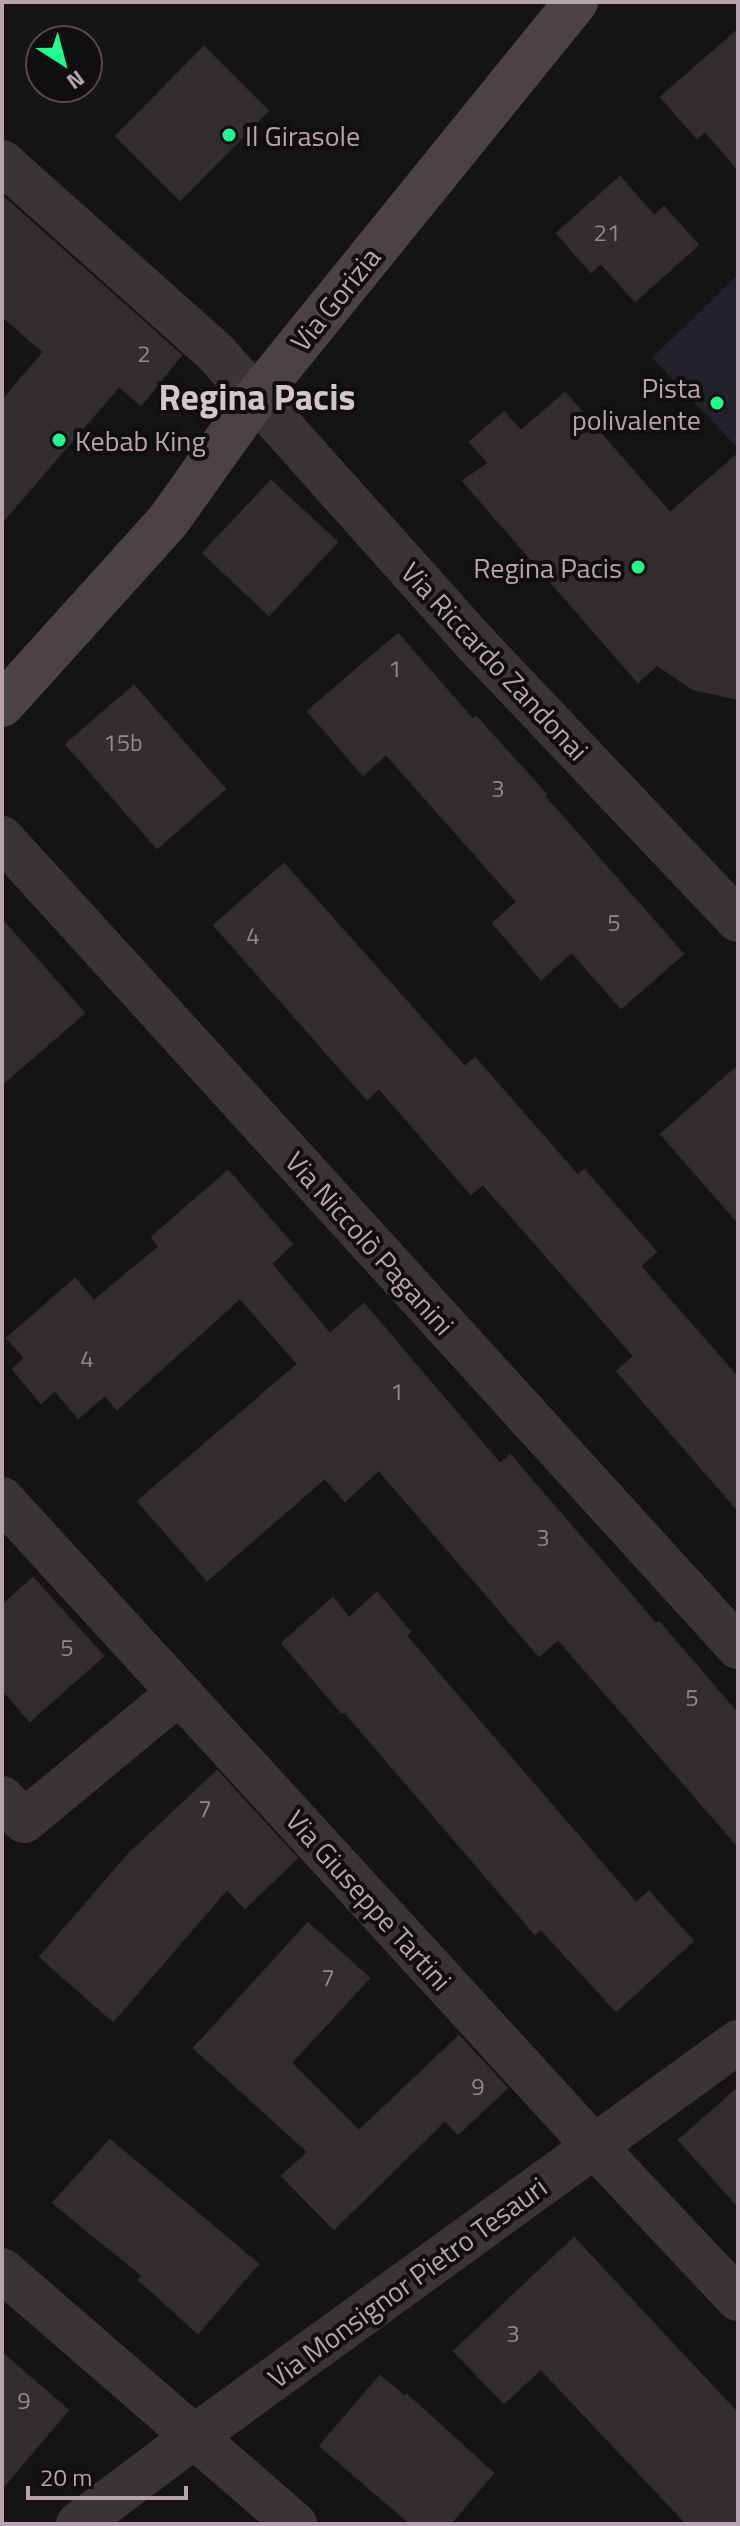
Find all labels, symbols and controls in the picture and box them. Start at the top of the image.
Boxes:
north arrow [24,24,104,104]
text: N [60,62,92,98]
place label: Il Girasole [245,114,360,157]
marker: Il Girasole [220,126,238,144]
house number: 21 [594,214,620,250]
street label: Via Gorizia [279,238,391,360]
house number: 2 [137,335,151,371]
place label: Pista polivalente [572,366,701,441]
district label: Regina Pacis [159,369,355,424]
marker: Pista polivalente [708,394,726,412]
place label: Kebab King [75,419,206,462]
marker: Kebab King [50,431,68,449]
place label: Regina Pacis [473,546,622,589]
street label: Via Riccardo Zandonai [391,552,599,770]
marker: Regina Pacis [629,558,647,576]
house number: 1 [388,650,402,686]
house number: 15b [103,724,143,760]
house number: 3 [491,770,505,806]
house number: 5 [607,904,621,940]
house number: 4 [246,917,260,953]
street label: Via Niccolò Paganini [275,1141,465,1345]
house number: 4 [80,1340,94,1376]
house number: 1 [390,1373,404,1409]
house number: 3 [536,1519,550,1555]
house number: 5 [60,1629,74,1665]
house number: 5 [685,1679,699,1715]
house number: 7 [198,1790,212,1826]
street label: Via Giuseppe Tartini [276,1800,462,2000]
house number: 7 [321,1959,335,1995]
house number: 9 [471,2068,485,2104]
street label: Via Monsignor Pietro Tesauri [258,2166,556,2398]
house number: 3 [506,2315,520,2351]
house number: 9 [17,2382,31,2418]
scale bar [28,2450,186,2500]
text: 20 m [40,2459,92,2495]

